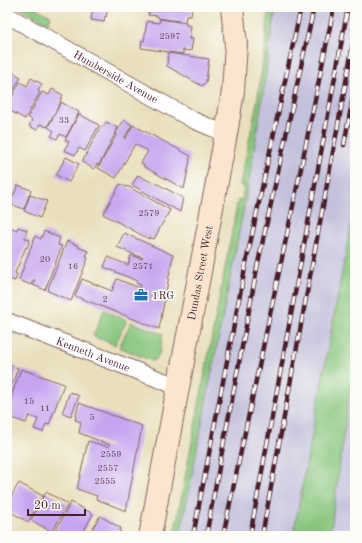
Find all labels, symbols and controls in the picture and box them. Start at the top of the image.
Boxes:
house number: 2597 [160,32,180,41]
street label: Humberside Avenue [71,50,159,106]
house number: 33 [59,116,69,125]
house number: 2579 [139,209,159,218]
street label: Dundas Street West [187,225,216,321]
house number: 20 [40,255,50,264]
house number: 16 [68,262,78,271]
house number: 2571 [133,262,153,271]
office icon: 1RG [133,287,149,303]
place label: 1RG [152,291,174,302]
house number: 2 [102,295,108,304]
street label: Kenneth Avenue [54,336,131,375]
house number: 15 [24,397,34,406]
house number: 11 [40,404,50,413]
house number: 5 [89,413,95,422]
house number: 2559 [101,450,121,459]
house number: 2557 [98,464,118,473]
house number: 2555 [95,477,115,486]
scale bar [28,491,85,517]
text: 20 m [34,500,61,512]

